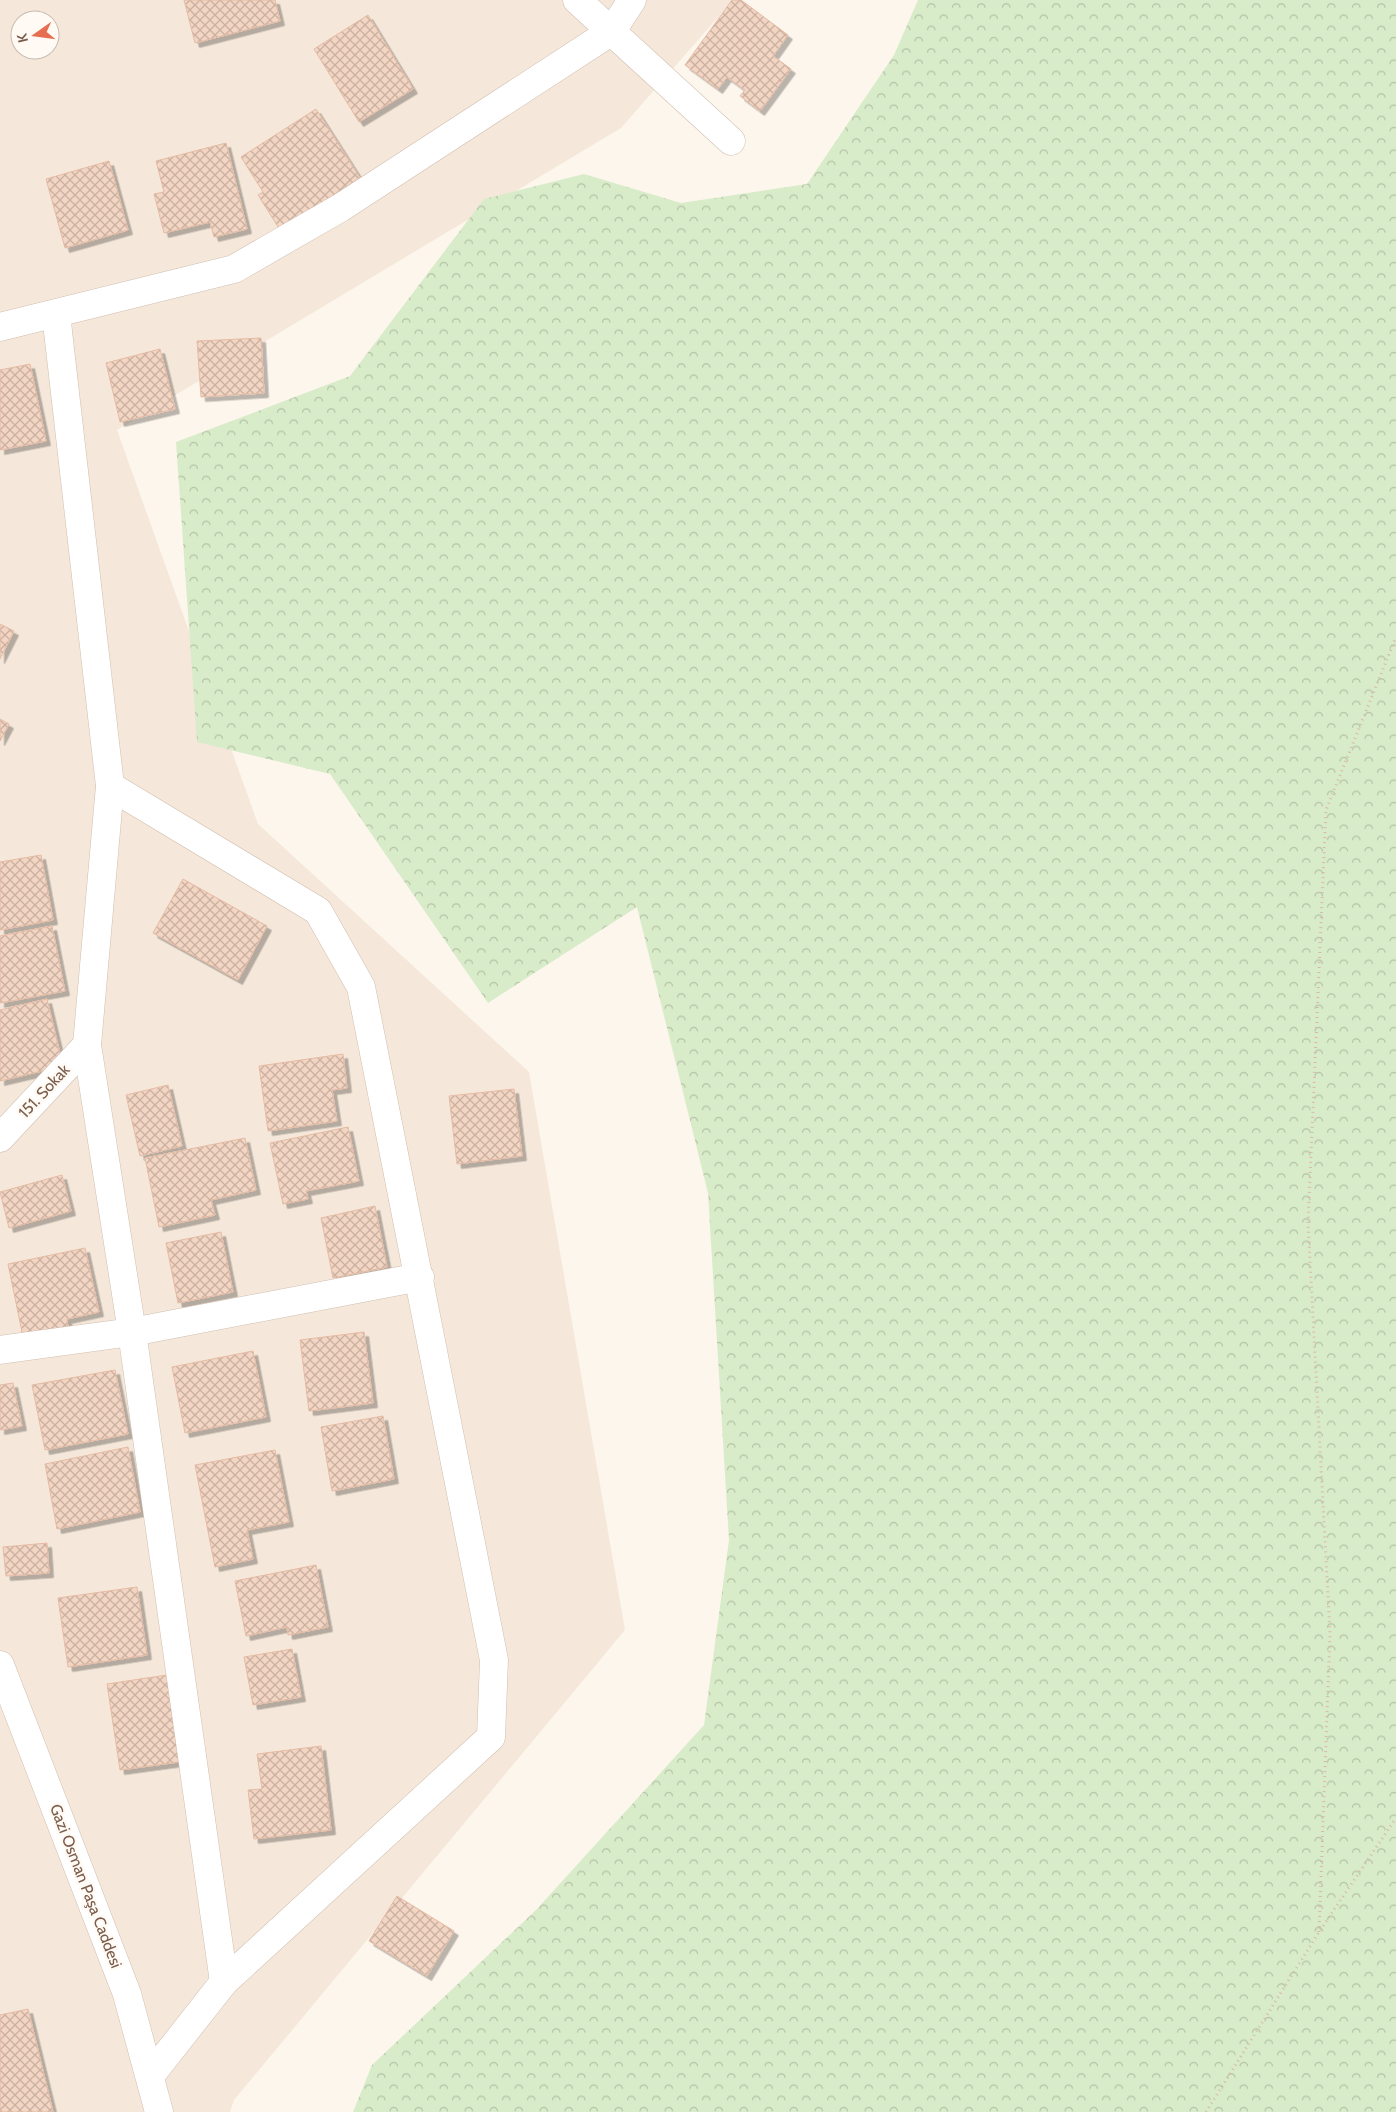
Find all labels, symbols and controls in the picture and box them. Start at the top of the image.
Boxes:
north arrow [10,10,60,60]
text: K [13,31,32,45]
street label: 151. Sokak [15,1060,74,1122]
street label: Gazi Osman Paşa Caddesi [46,1801,126,1971]

